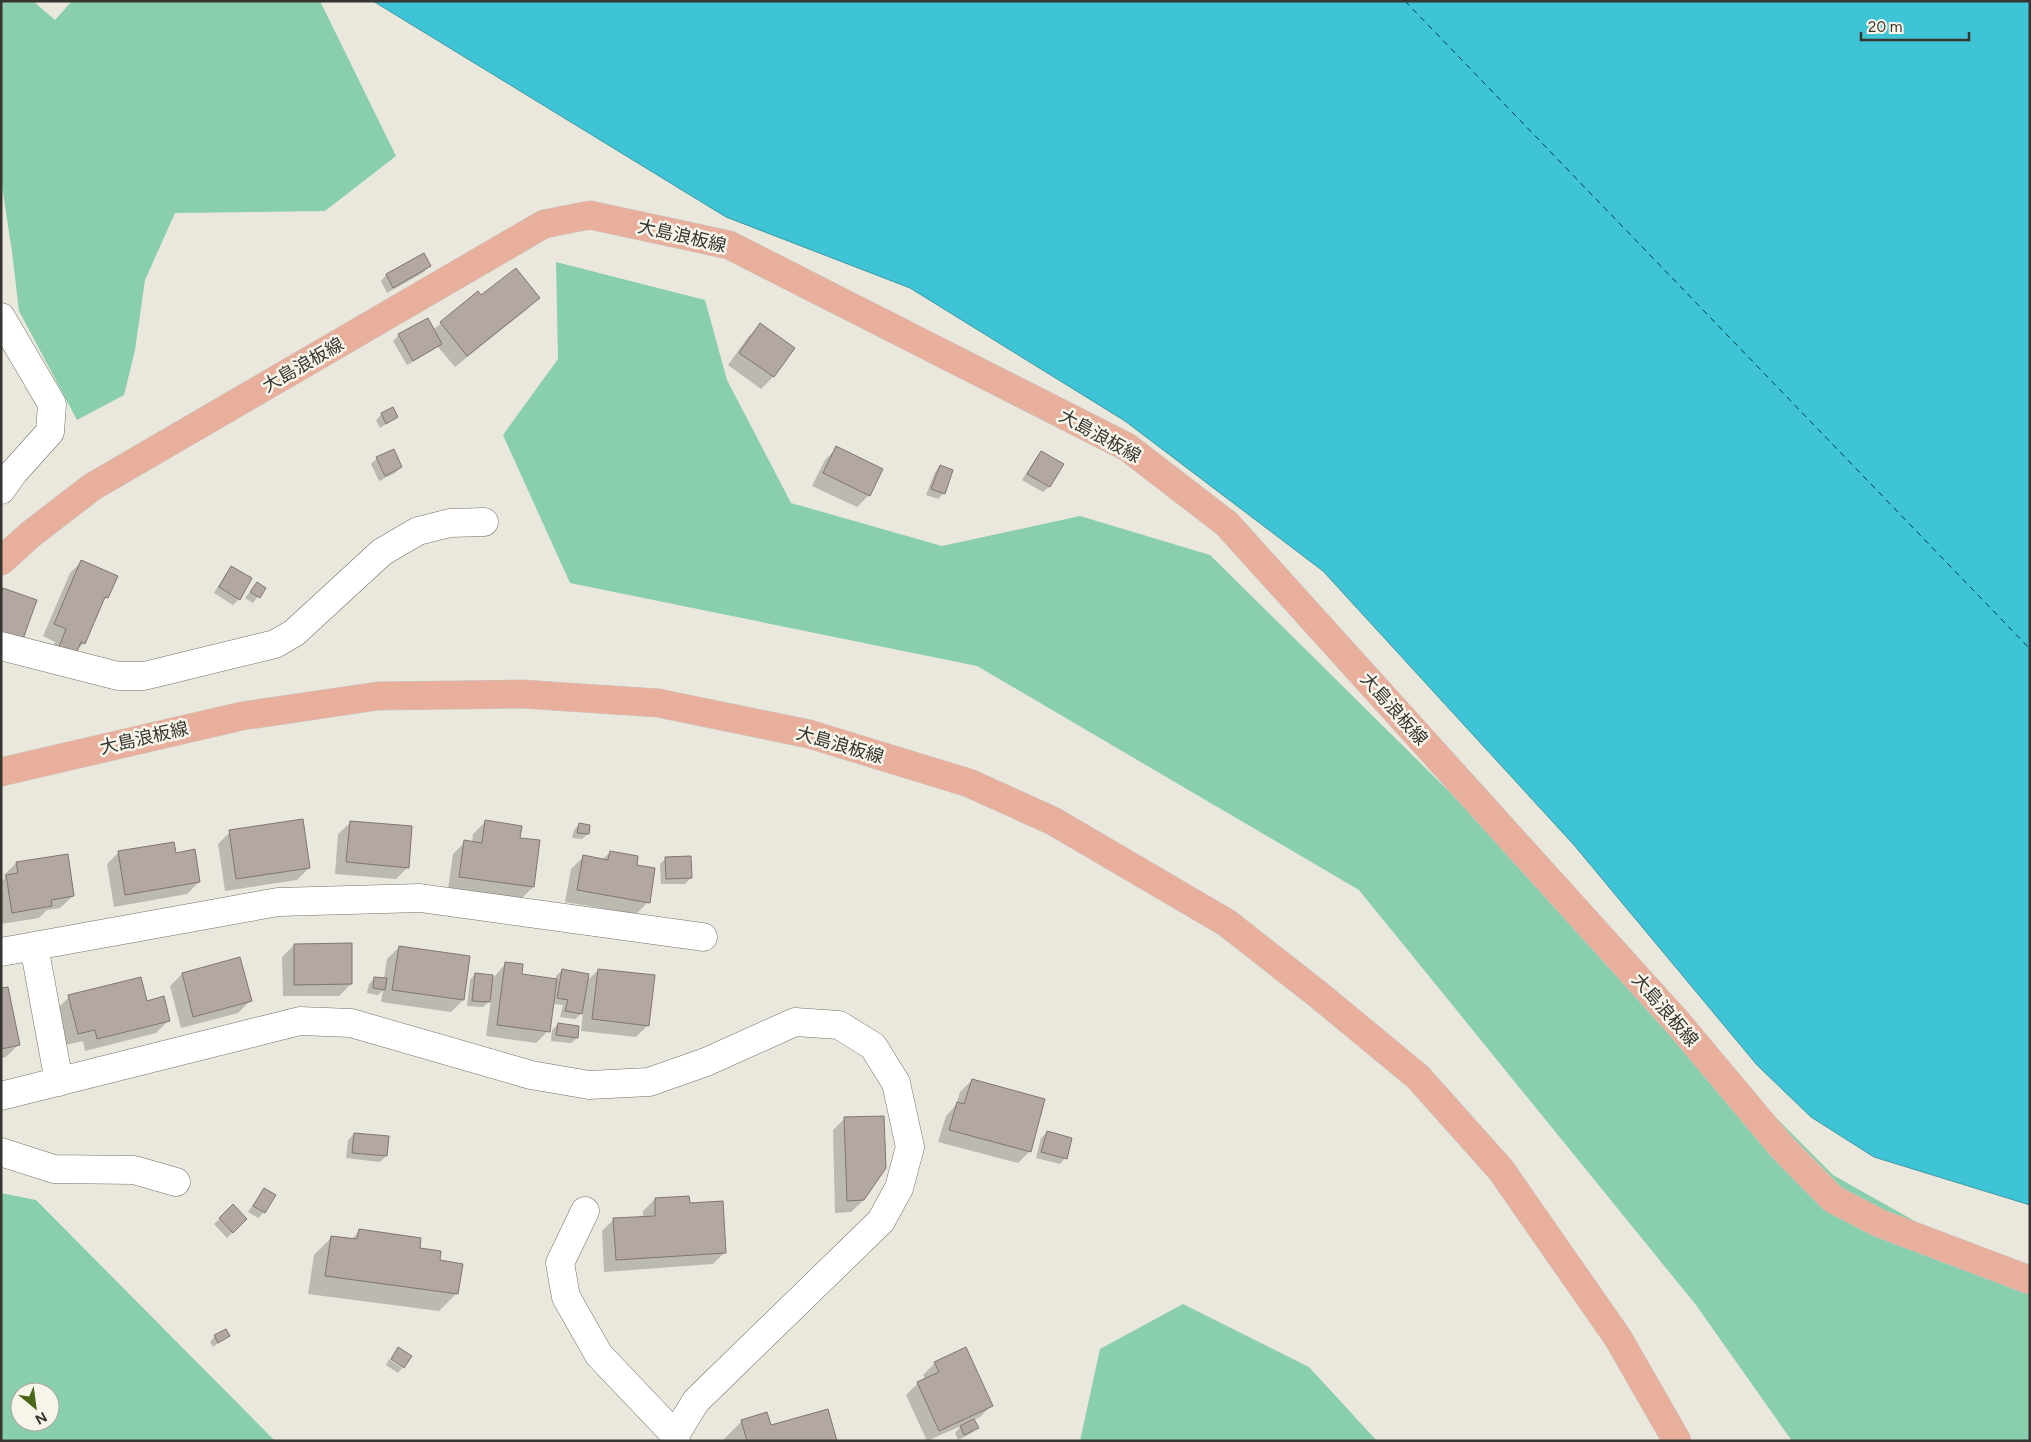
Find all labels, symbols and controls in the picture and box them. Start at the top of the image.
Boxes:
scale bar [1861,10,1968,42]
text: 20 m [1868,18,1902,36]
street label: 大島浪板線 [636,215,728,257]
street label: 大島浪板線 [259,333,347,397]
street label: 大島浪板線 [1055,405,1145,467]
street label: 大島浪板線 [1356,668,1432,750]
street label: 大島浪板線 [98,717,190,759]
street label: 大島浪板線 [794,722,886,768]
street label: 大島浪板線 [1627,969,1703,1051]
north arrow [10,1382,60,1432]
text: N [32,1408,50,1428]

